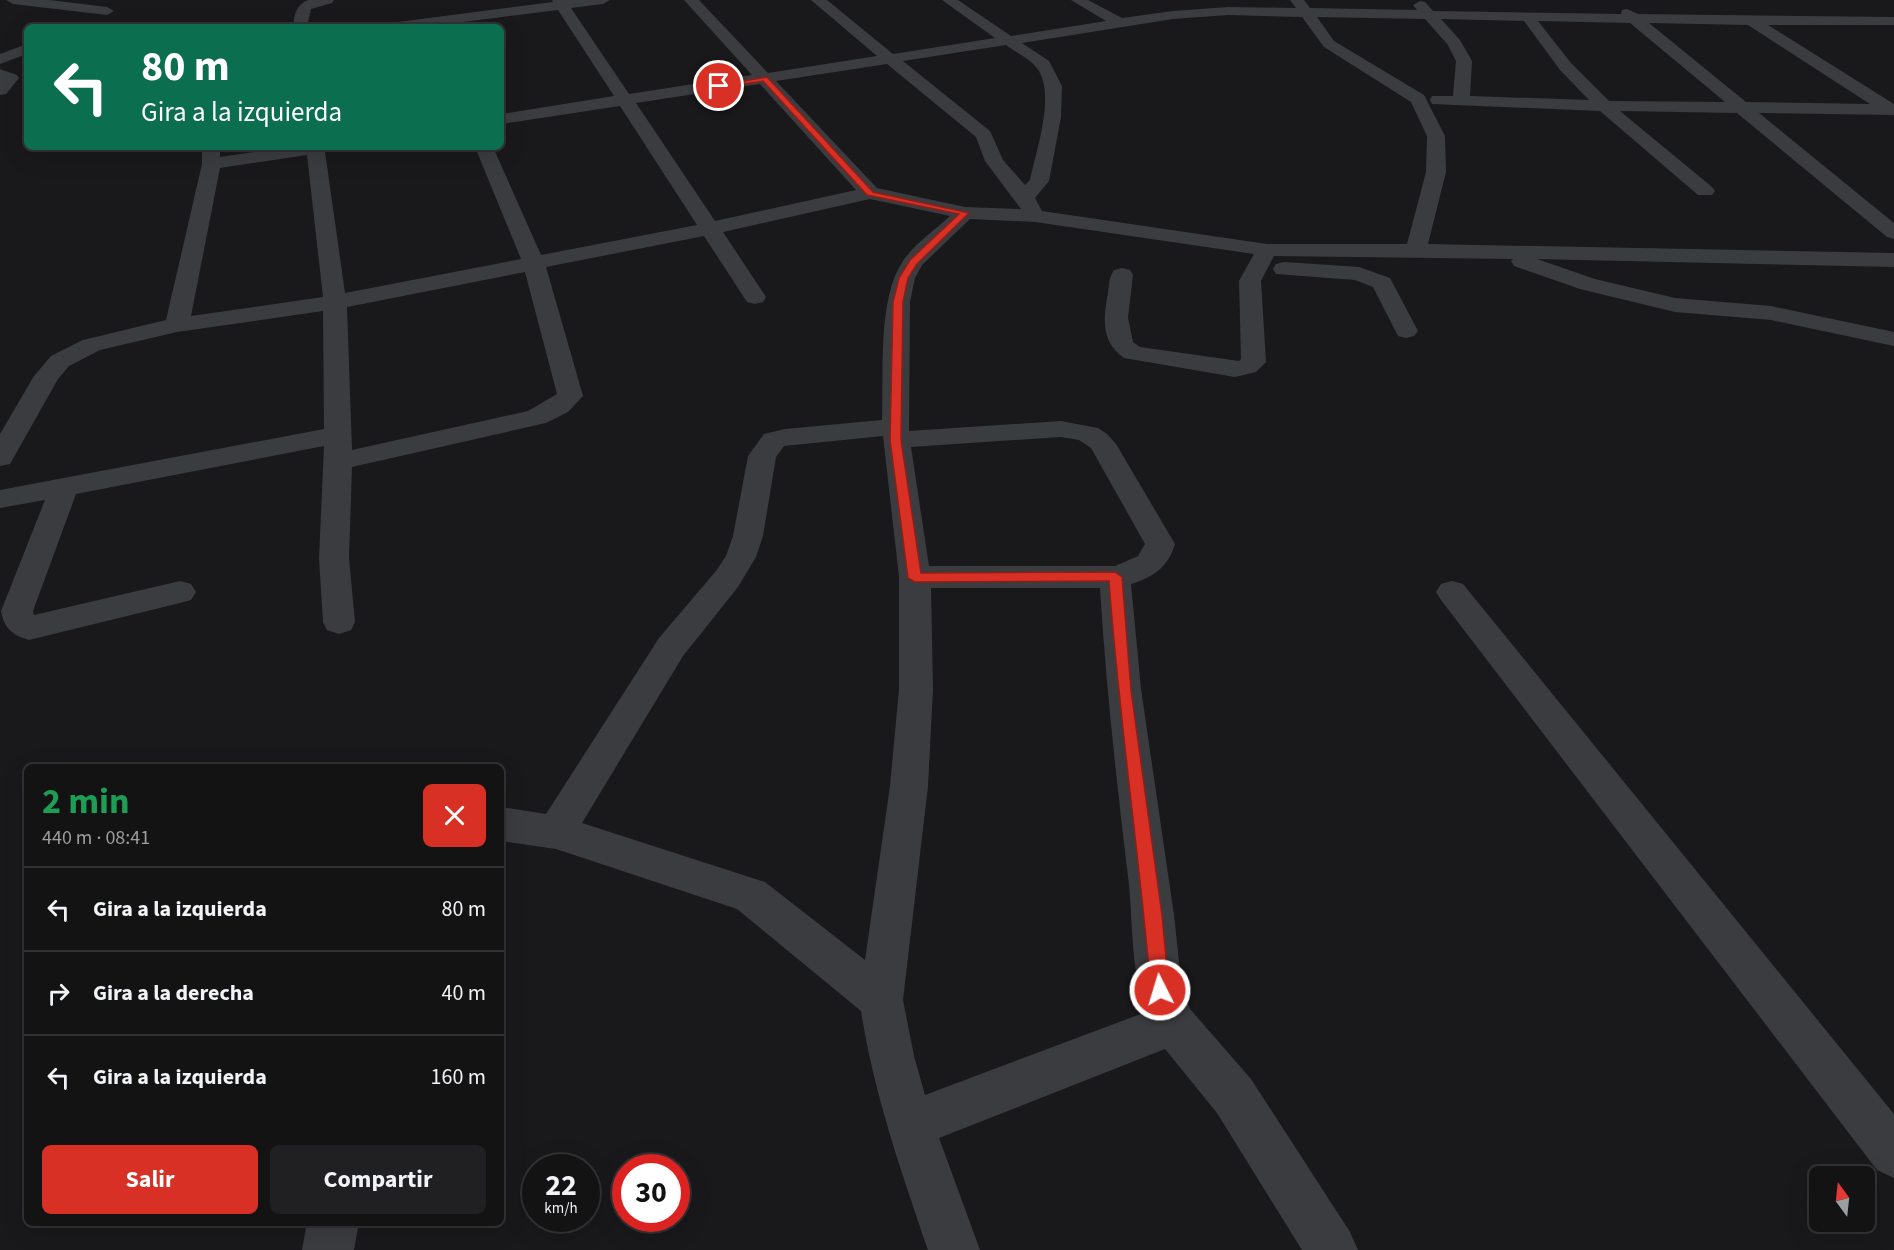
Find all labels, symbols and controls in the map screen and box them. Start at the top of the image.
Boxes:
text: 80 m [141,37,230,97]
icon: left [42,48,120,126]
pin [693,60,744,111]
icon: arrive [702,69,735,102]
text: Gira a la izquierda [141,93,342,132]
text: 2 min [42,776,130,827]
button: close [423,784,486,847]
text: 440 m · 08:41 [42,824,150,852]
icon: left [42,893,75,926]
text: Gira a la izquierda [93,893,267,925]
text: 80 m [441,893,486,925]
position arrow [1128,958,1192,1022]
icon: right [42,977,75,1010]
text: Gira a la derecha [93,977,254,1009]
text: 40 m [441,977,486,1009]
icon: left [42,1061,75,1094]
text: Gira a la izquierda [93,1061,267,1093]
text: 160 m [431,1061,486,1093]
button: Salir [42,1145,258,1214]
button: Compartir [270,1145,486,1214]
speed limit sign: 30 [612,1154,690,1232]
text: 22 [545,1164,577,1207]
north arrow [1809,1166,1875,1232]
map controls [1809,1166,1875,1232]
text: km/h [544,1198,578,1219]

